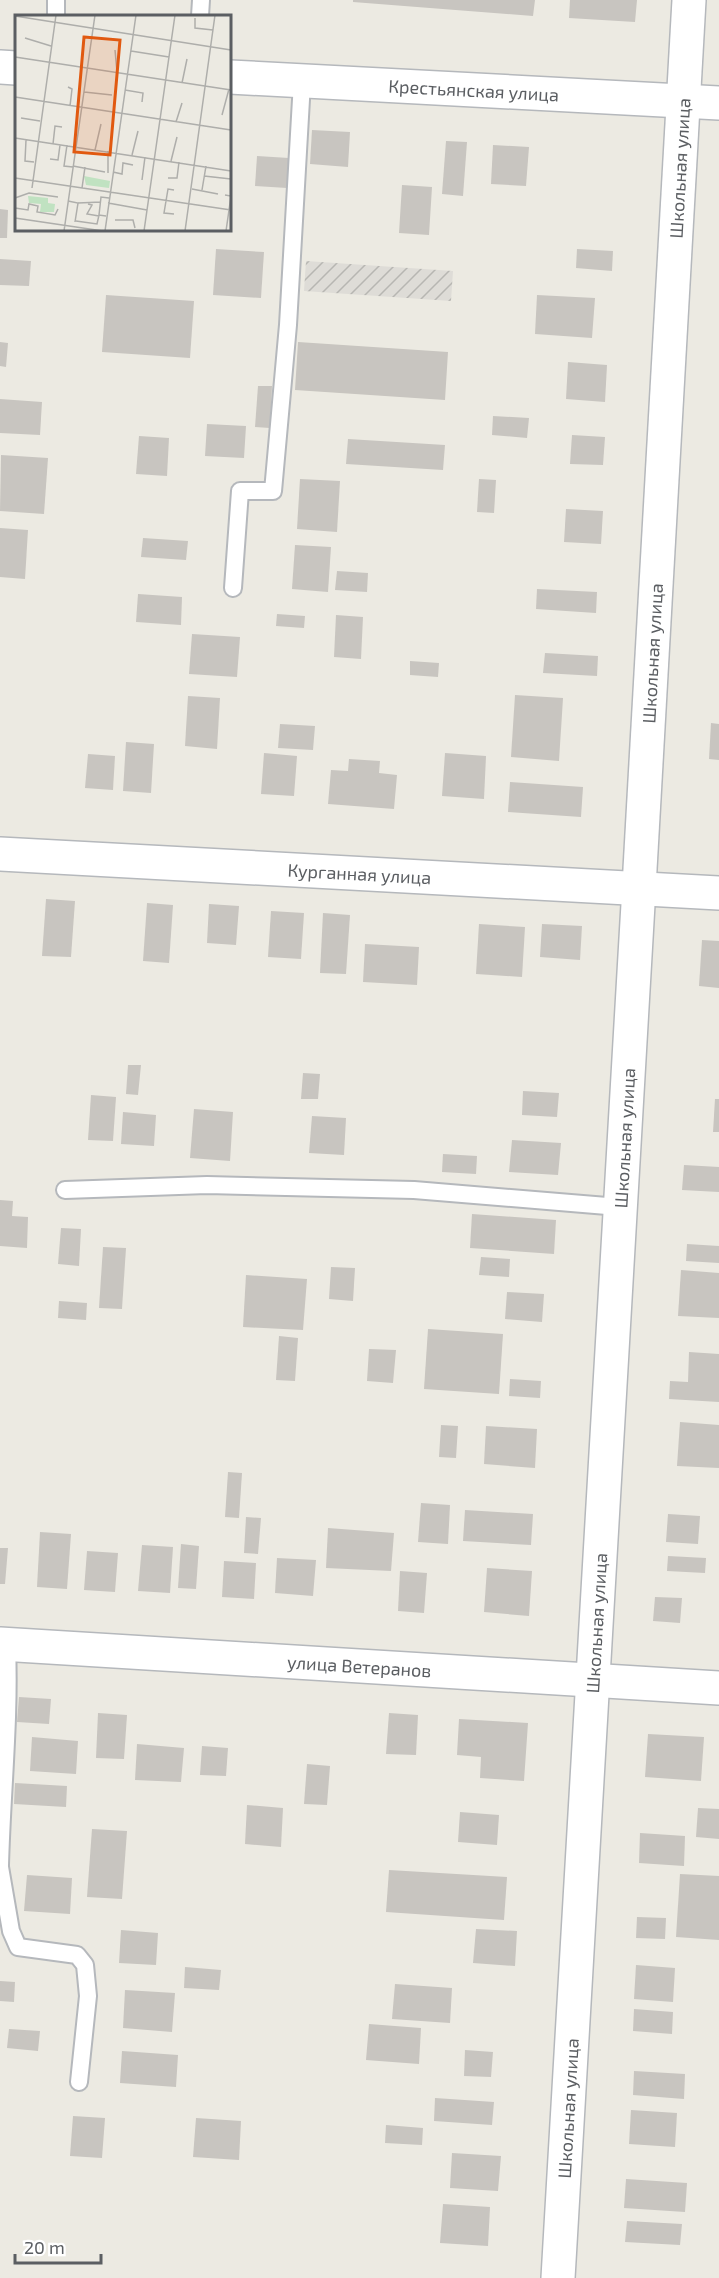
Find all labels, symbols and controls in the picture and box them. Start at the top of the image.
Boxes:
inset map [15,15,231,231]
street label: Крестьянская улица [388,74,560,105]
street label: Школьная улица [665,97,694,239]
street label: Школьная улица [637,583,667,724]
street label: Курганная улица [287,859,432,888]
street label: Школьная улица [609,1067,639,1209]
street label: Школьная улица [581,1552,611,1694]
street label: улица Ветеранов [287,1651,432,1681]
street label: Школьная улица [553,2038,583,2179]
scale bar [15,2227,100,2265]
text: 20 m [24,2236,65,2258]

